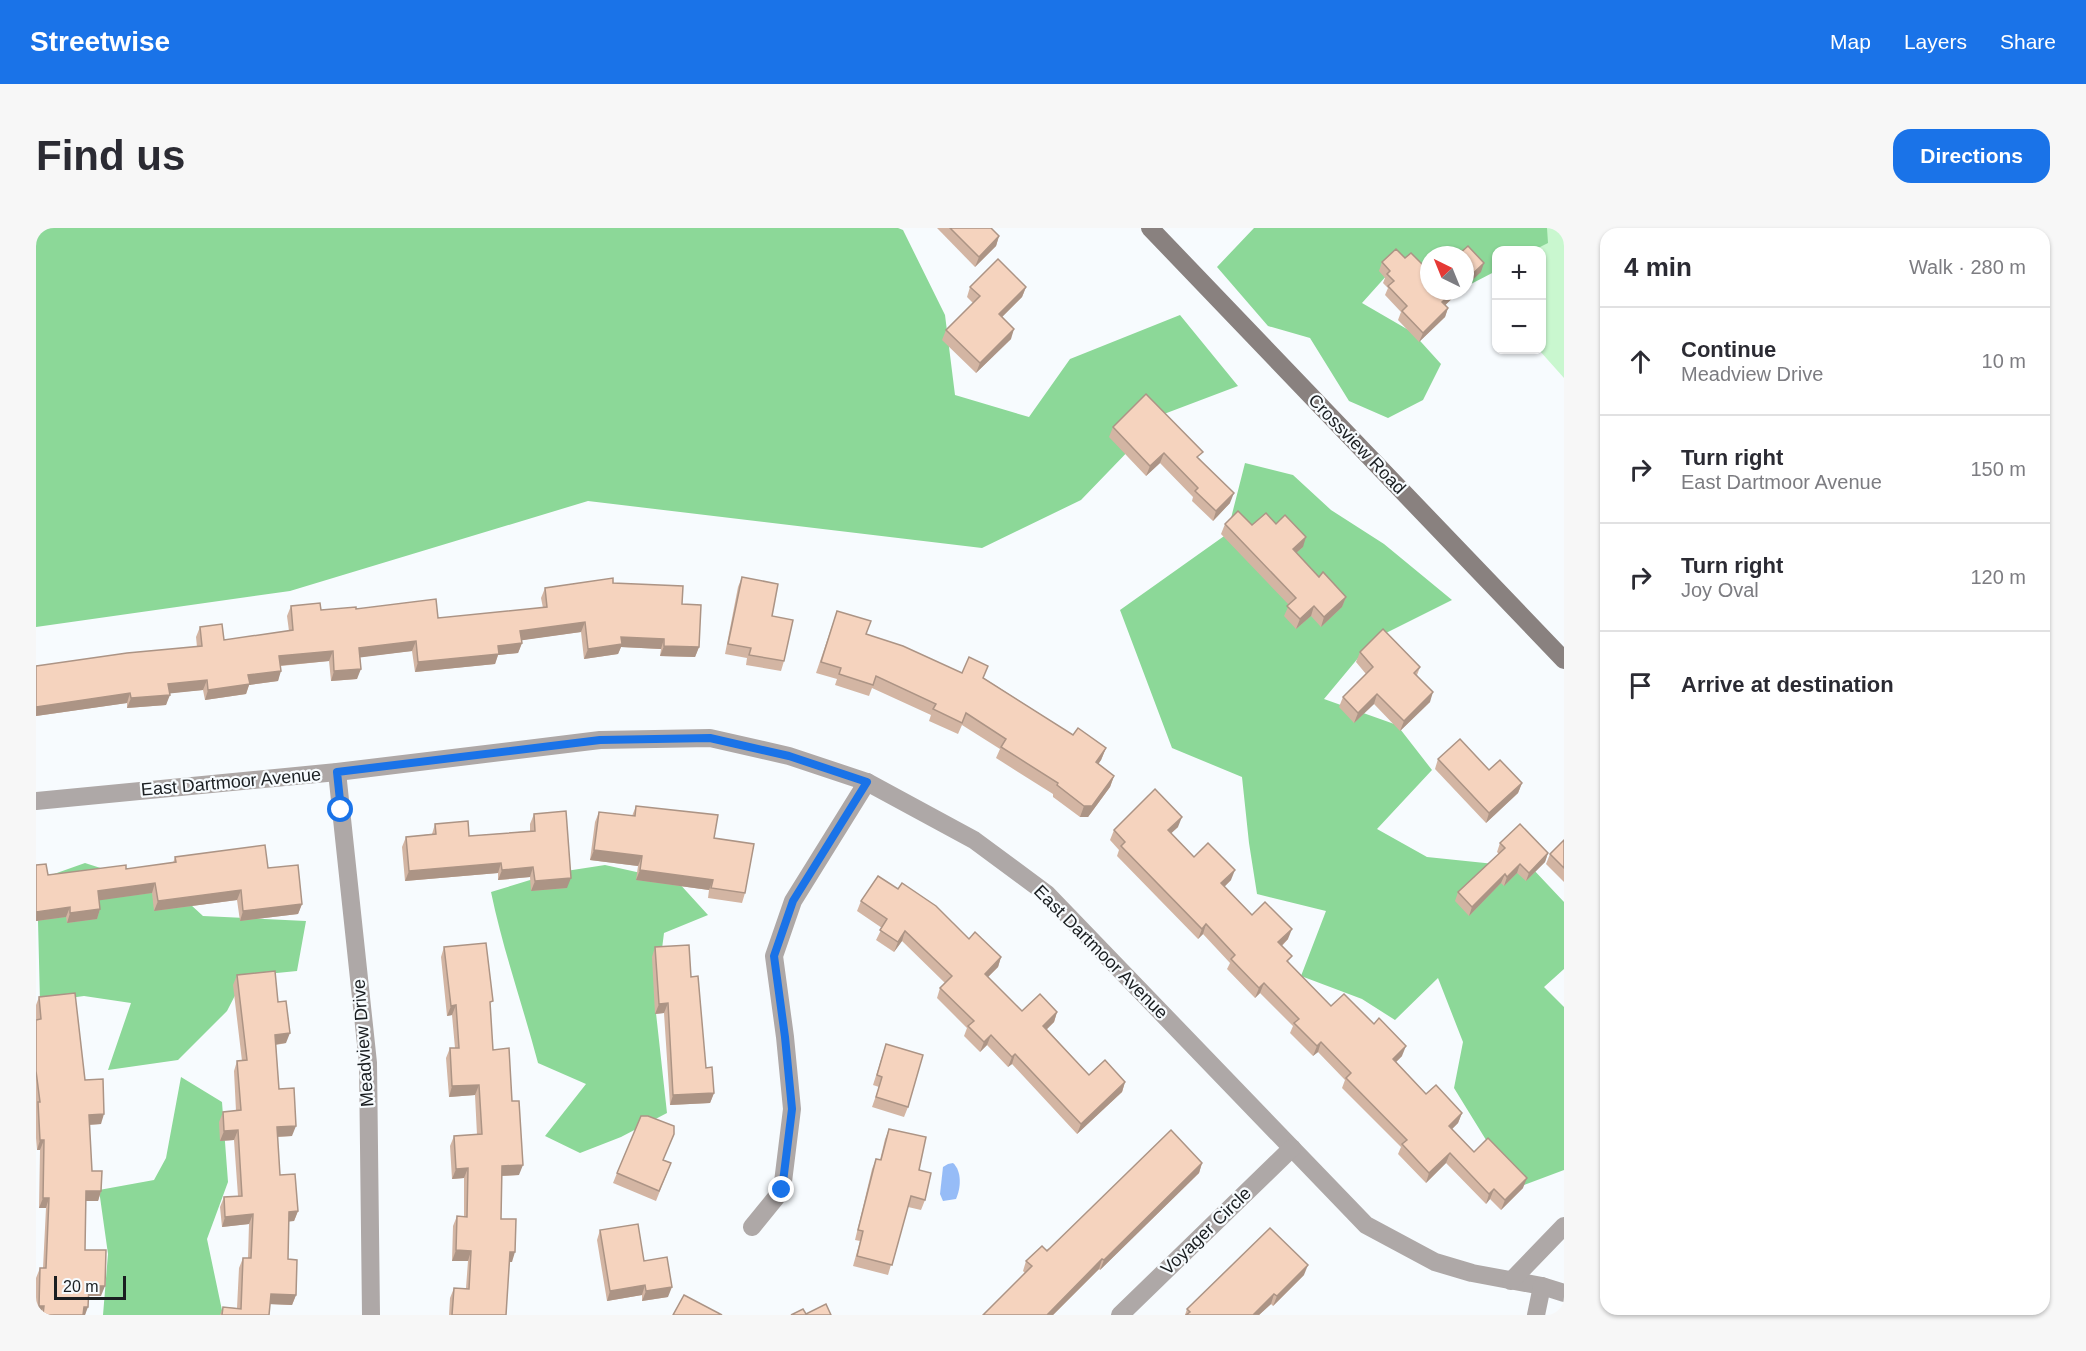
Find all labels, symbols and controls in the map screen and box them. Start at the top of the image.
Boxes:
text: Streetwise [30,26,170,57]
text: Map [1830,30,1871,53]
text: Layers [1904,30,1967,53]
text: Share [2000,30,2056,53]
button: Directions [1893,129,2050,183]
text: Find us [36,132,185,179]
north arrow [1420,246,1474,300]
map controls [1492,246,1546,354]
button: + [1492,246,1546,300]
text: 4 min [1624,252,1692,282]
text: Walk · 280 m [1909,256,2026,278]
button: − [1492,300,1546,354]
text: Continue [1681,337,1776,362]
icon: ahead [1624,345,1657,378]
text: 10 m [1982,350,2026,372]
text: Meadview Drive [1681,363,1823,385]
street label: Crossview Road [1304,390,1410,498]
text: Turn right [1681,445,1783,470]
icon: right [1624,453,1657,486]
text: 150 m [1970,458,2026,480]
text: East Dartmoor Avenue [1681,471,1882,493]
text: Turn right [1681,553,1783,578]
icon: right [1624,561,1657,594]
text: 120 m [1970,566,2026,588]
text: Joy Oval [1681,579,1759,601]
icon: arrive [1624,669,1657,702]
text: Arrive at destination [1681,672,1894,697]
street label: East Dartmoor Avenue [140,764,322,800]
route start [327,796,353,822]
street label: East Dartmoor Avenue [1030,881,1172,1023]
street label: Meadview Drive [349,978,377,1108]
route end [768,1176,794,1202]
street label: Voyager Circle [1157,1183,1255,1279]
scale bar [54,1273,126,1300]
text: 20 m [63,1278,99,1295]

